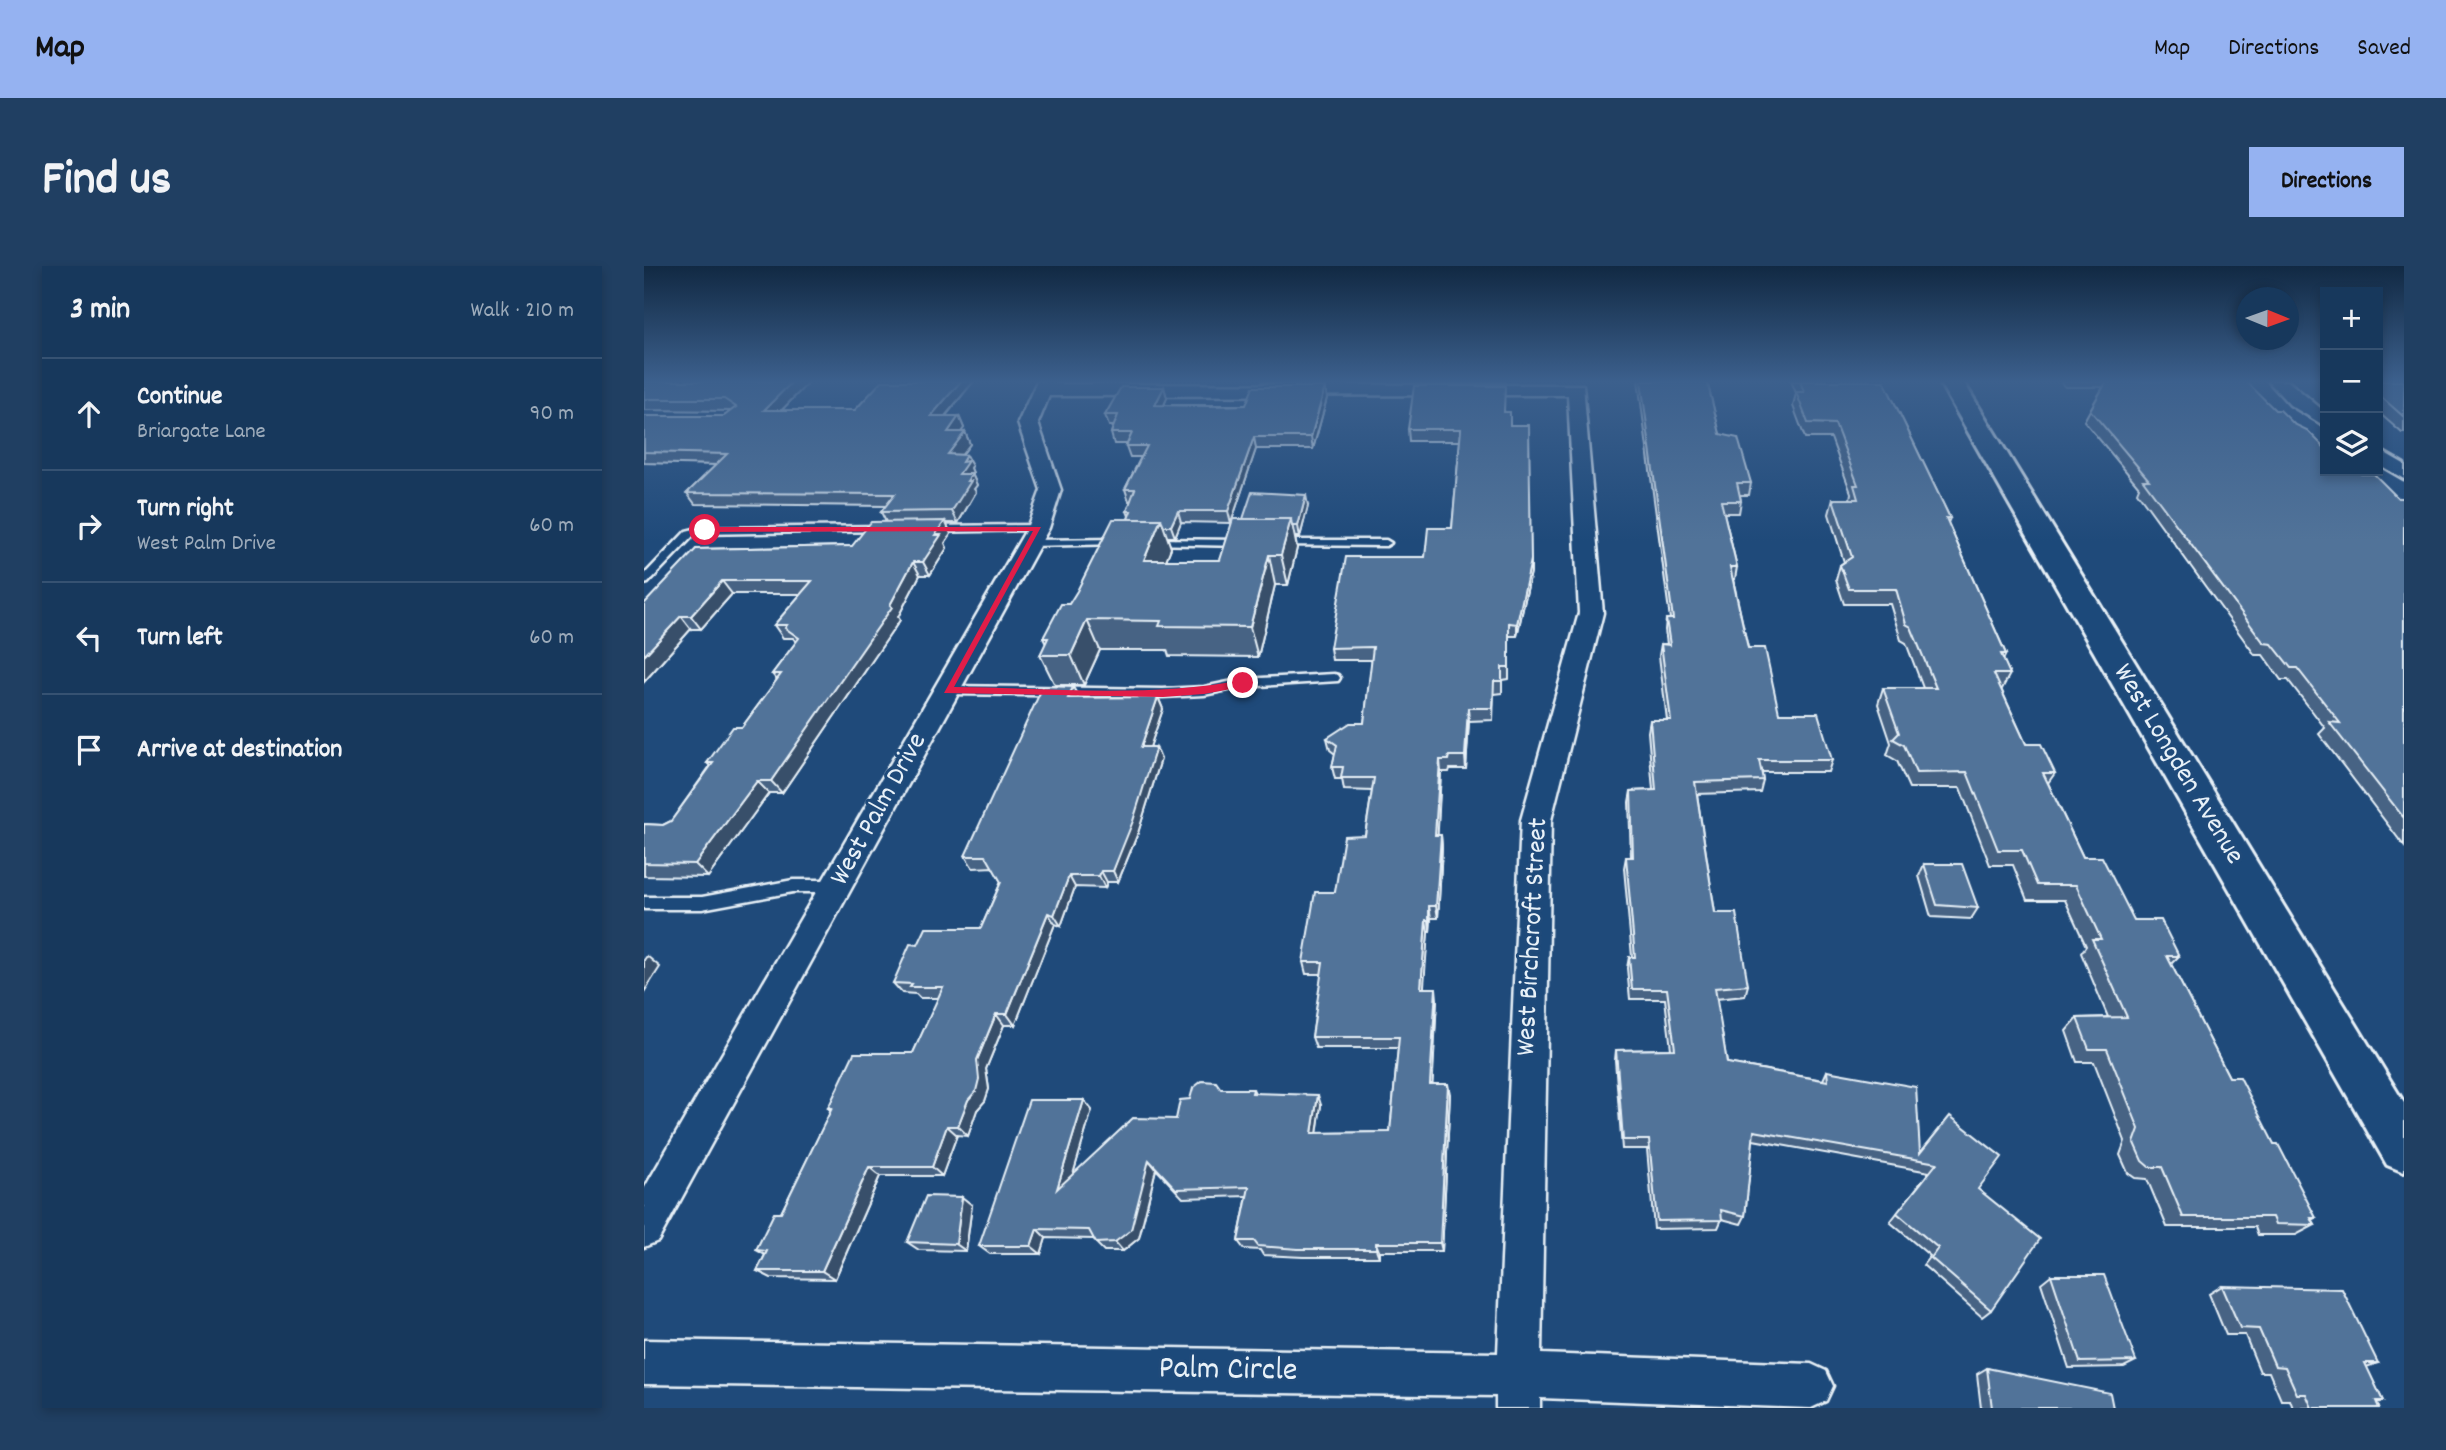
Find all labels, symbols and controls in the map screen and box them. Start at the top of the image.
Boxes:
text: Map [35,26,85,73]
text: Map [2154,32,2190,66]
text: Directions [2228,32,2319,66]
text: Saved [2357,32,2411,66]
text: Find us [42,147,171,217]
button: Directions [2249,147,2404,217]
north arrow [2236,287,2299,350]
map controls [2320,287,2383,476]
button: + [2320,287,2383,350]
text: 3 min [70,290,130,333]
text: Walk · 210 m [471,295,574,328]
button: − [2320,350,2383,413]
text: Continue [137,379,222,416]
icon: ahead [70,395,108,433]
text: 90 m [530,398,574,431]
button: layers [2320,413,2383,476]
text: Briargate Lane [137,416,266,449]
text: Turn right [137,491,234,528]
icon: right [70,507,108,545]
text: 60 m [529,510,574,543]
route start [689,514,720,545]
text: West Palm Drive [137,528,276,561]
icon: left [70,619,108,657]
text: Turn left [137,620,223,657]
text: 60 m [529,622,574,655]
street label: West Longden Avenue [2101,657,2253,873]
route end [1227,667,1258,698]
street label: West Palm Drive [822,726,938,894]
icon: arrive [70,731,108,769]
text: Arrive at destination [137,732,342,769]
street label: West Birchcroft Street [1508,817,1560,1057]
street label: Palm Circle [1158,1346,1298,1396]

